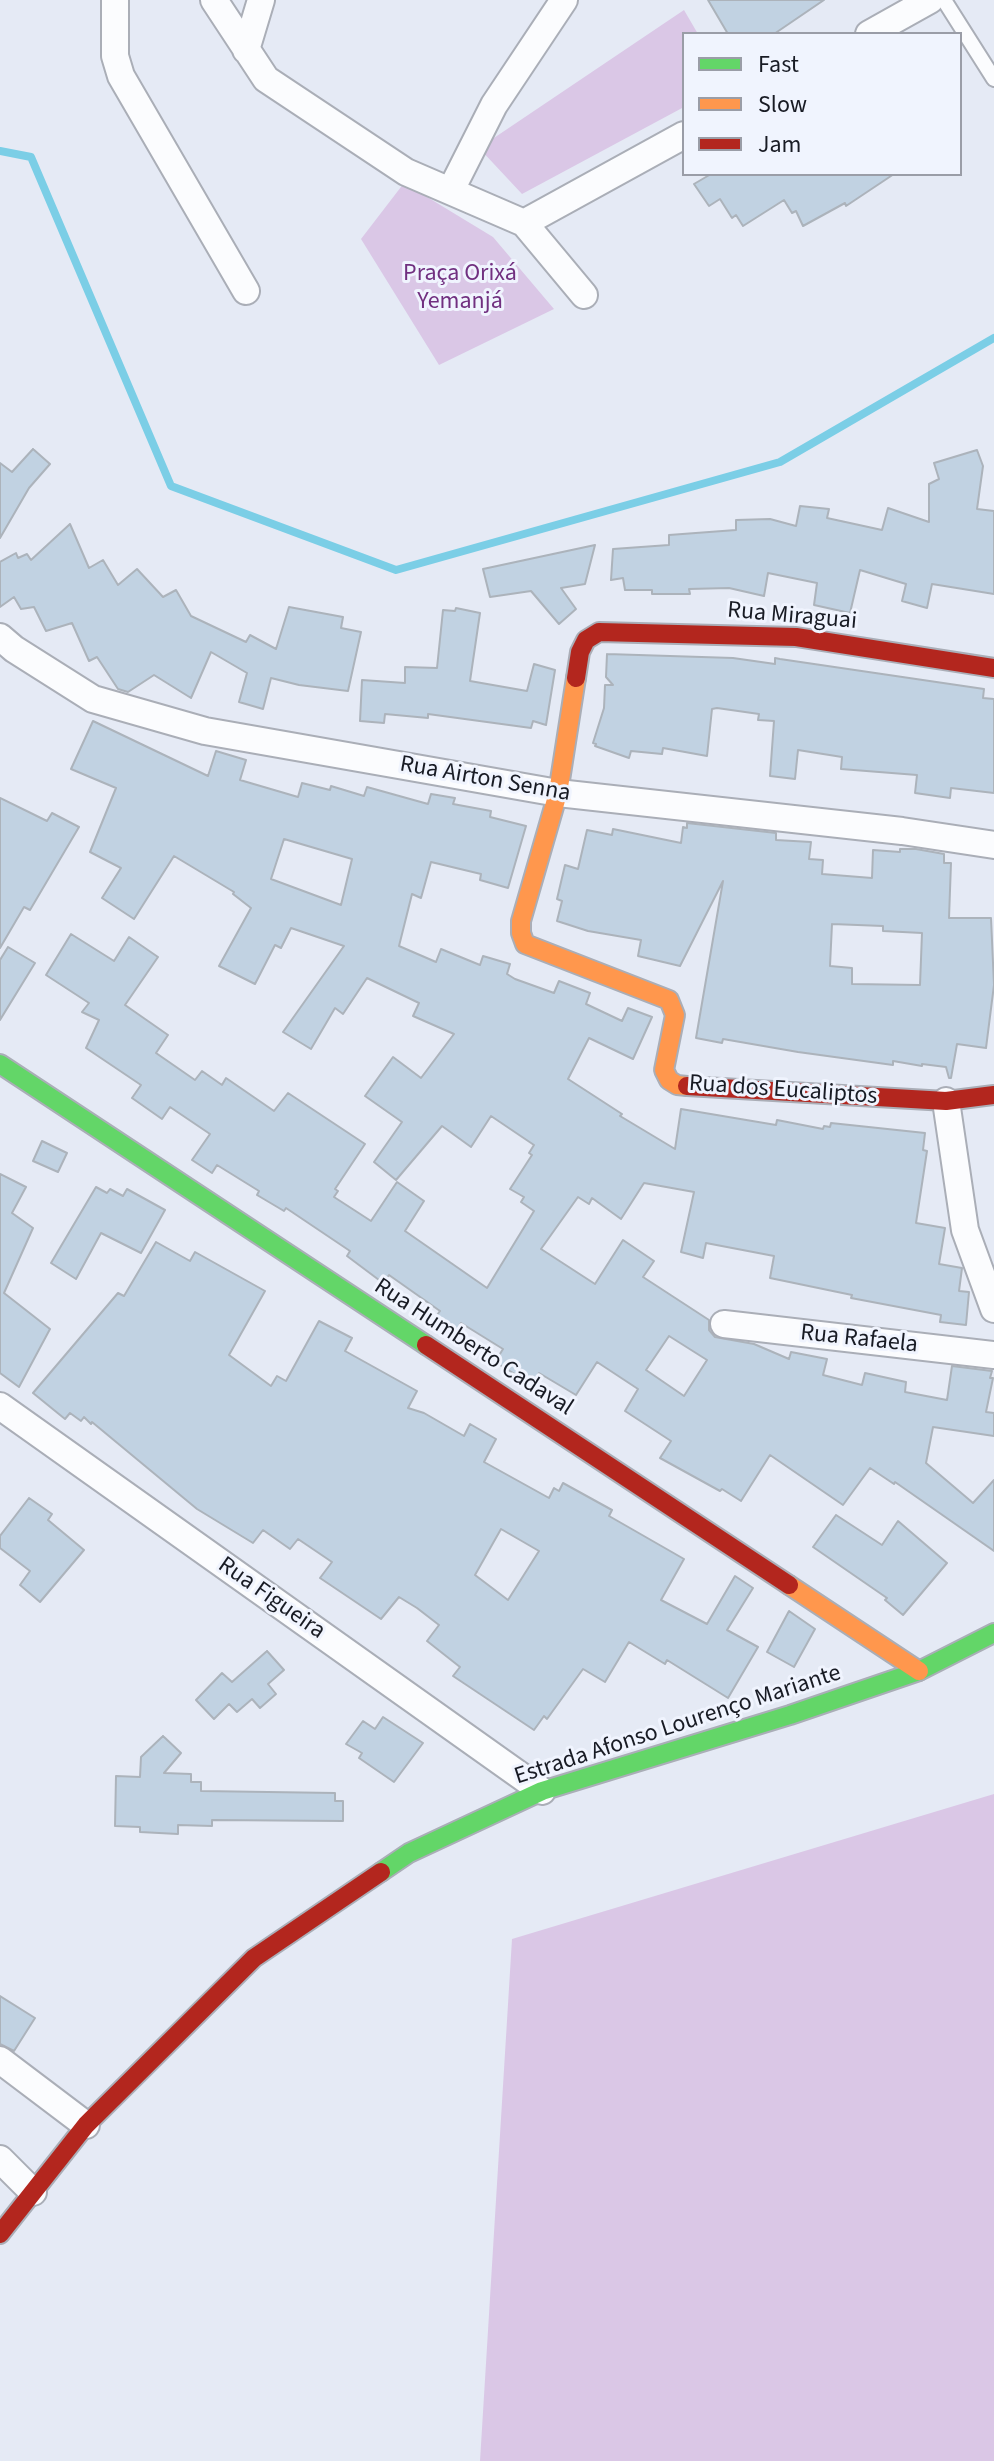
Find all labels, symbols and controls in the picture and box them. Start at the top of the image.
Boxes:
legend [682,32,962,176]
text: Fast [758,47,799,82]
text: Slow [758,87,807,122]
text: Jam [758,127,802,162]
park label: Praça Orixá Yemanjá [403,261,517,317]
street label: Rua Miraguai [726,597,858,637]
street label: Rua Airton Senna [397,751,573,809]
street label: Rua dos Eucaliptos [688,1070,878,1112]
street label: Rua Humberto Cadaval [368,1273,578,1423]
street label: Rua Rafaela [799,1320,919,1360]
street label: Rua Figueira [212,1552,330,1646]
street label: Estrada Afonso Lourenço Mariante [511,1660,845,1792]

